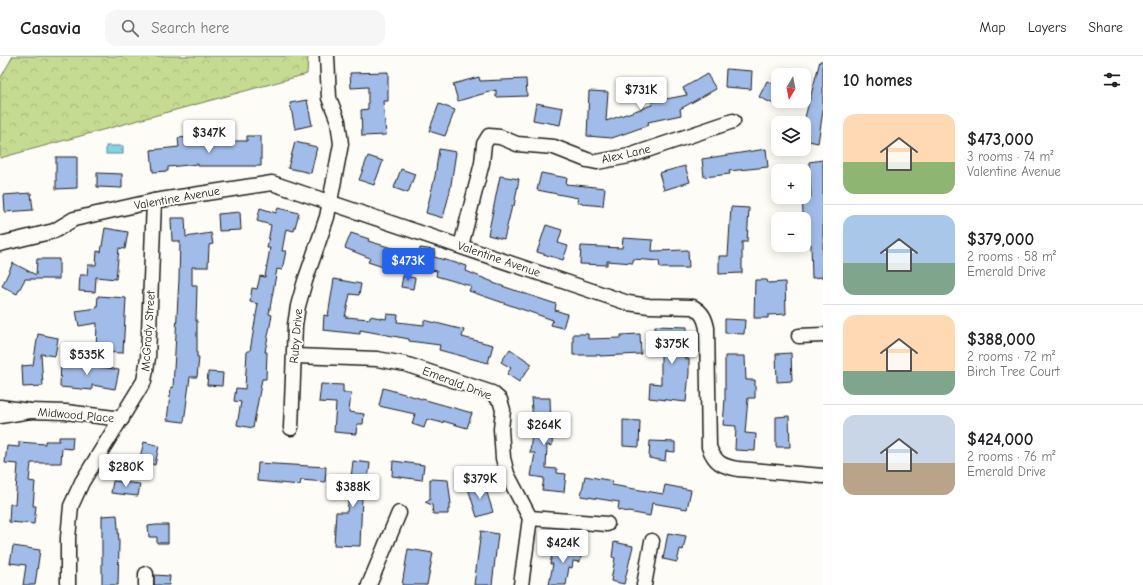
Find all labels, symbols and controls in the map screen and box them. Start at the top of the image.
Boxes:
search box [105,10,385,46]
text: Casavia [20,17,81,39]
icon: search [119,17,141,39]
text: Search here [151,19,229,37]
text: Map [979,19,1006,36]
text: Layers [1028,19,1066,36]
text: Share [1088,19,1123,36]
north arrow [771,68,811,108]
map controls [771,68,811,252]
icon: filters [1101,69,1123,91]
text: 10 homes [843,71,912,90]
pin: $731K [613,77,669,111]
text: $731K [625,82,657,97]
button: layers [771,116,811,156]
pin: $347K [181,120,237,154]
text: $347K [192,125,226,140]
icon: home [875,130,923,178]
text: $473,000 [967,130,1034,149]
street label: Alex Lane [600,142,652,166]
text: 3 rooms · 74 m² [967,149,1053,164]
button: + [771,164,811,204]
text: Valentine Avenue [967,164,1061,179]
street label: Valentine Avenue [133,184,221,212]
button: − [771,212,811,252]
text: $379,000 [967,230,1034,249]
icon: home [875,231,923,279]
street label: Valentine Avenue [456,238,542,280]
pin: $473K [380,248,436,282]
text: 2 rooms · 58 m² [967,249,1056,264]
text: $473K [391,253,425,268]
text: Emerald Drive [967,264,1046,279]
street label: McGrady Street [138,290,158,372]
street label: Ruby Drive [287,308,305,364]
text: $388,000 [967,330,1035,349]
pin: $375K [644,331,700,365]
icon: home [875,331,923,379]
text: $375K [655,336,689,351]
pin: $535K [59,342,115,376]
text: $535K [69,347,105,362]
text: 2 rooms · 72 m² [967,349,1055,364]
street label: Emerald Drive [421,363,493,403]
text: Birch Tree Court [967,364,1060,379]
street label: Midwood Place [37,405,115,425]
pin: $264K [516,412,572,446]
text: $264K [527,417,561,432]
text: $424,000 [967,430,1034,449]
icon: home [875,431,923,479]
text: 2 rooms · 76 m² [967,449,1055,464]
pin: $280K [98,454,154,488]
text: $280K [108,459,144,474]
text: Emerald Drive [967,464,1046,479]
pin: $379K [452,466,508,500]
text: $379K [463,471,497,486]
pin: $388K [325,474,381,508]
text: $388K [336,479,370,494]
pin: $424K [535,530,591,564]
text: $424K [546,535,580,550]

